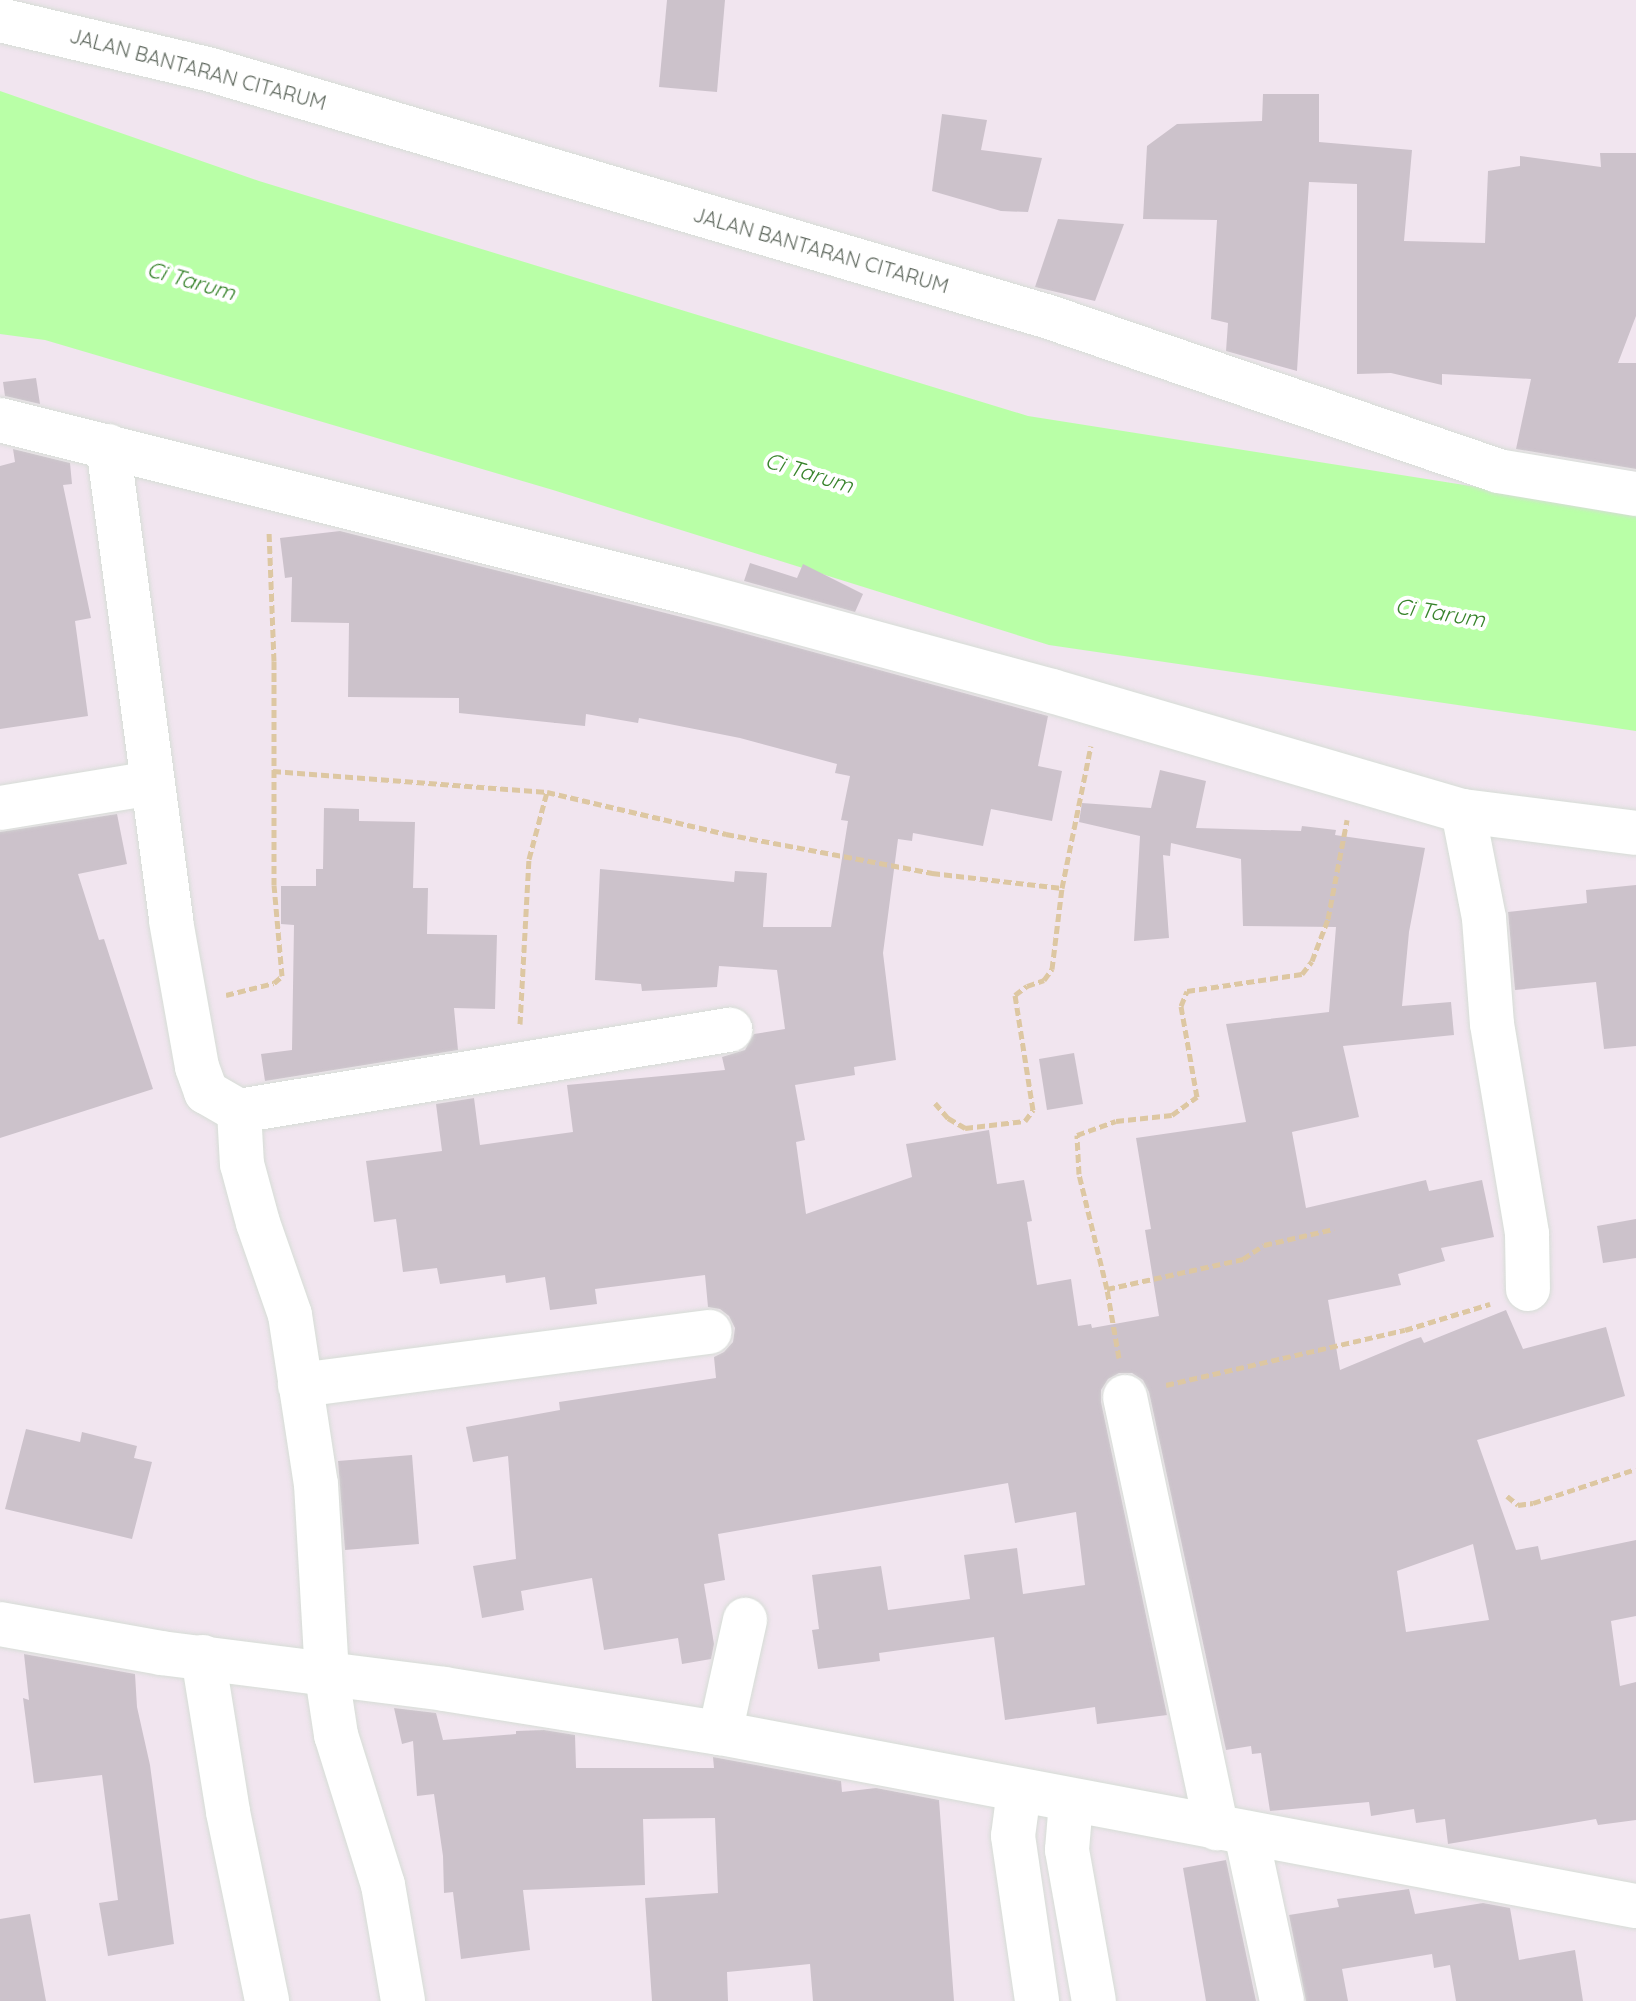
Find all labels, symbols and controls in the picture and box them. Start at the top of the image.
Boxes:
street label: JALAN BANTARAN CITARUM [67,23,329,115]
street label: JALAN BANTARAN CITARUM [690,202,952,298]
water label: Ci Tarum [144,256,238,306]
water label: Ci Tarum [762,447,856,499]
water label: Ci Tarum [1393,593,1487,633]

